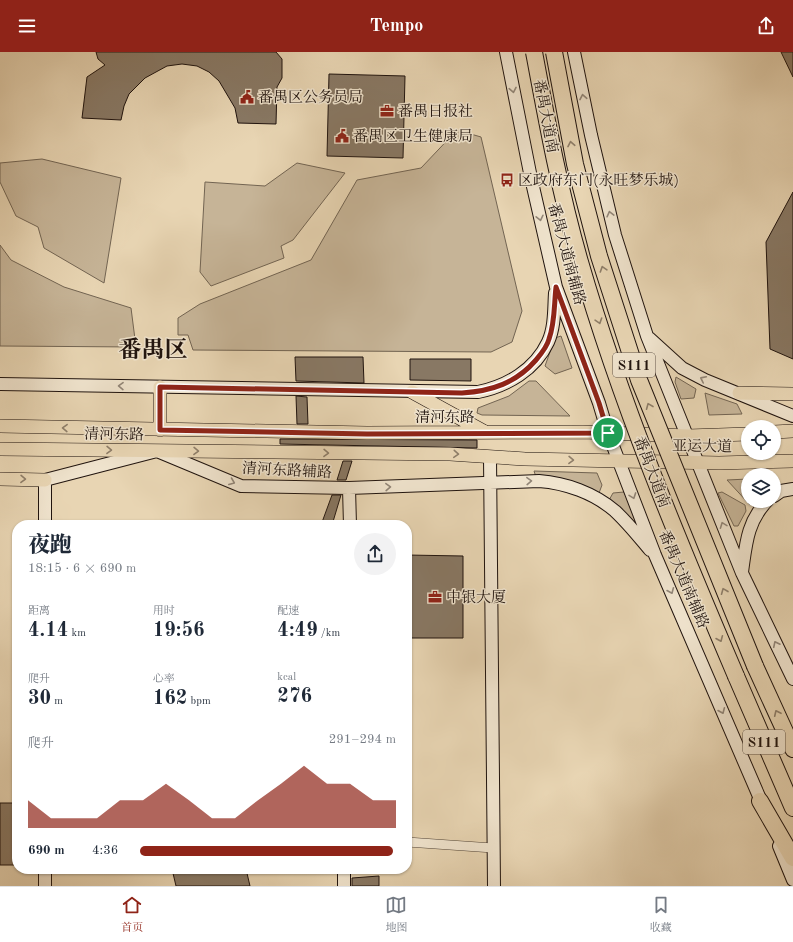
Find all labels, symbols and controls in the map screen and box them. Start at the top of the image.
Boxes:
icon: menu [16,15,38,37]
icon: share [755,15,777,37]
text: Tempo [370,17,423,35]
street label: 番禺大道南 [530,78,561,155]
one-way arrow [509,87,517,93]
public building icon: 番禺区公务员局 [239,89,255,105]
place label: 番禺区公务员局 [258,89,363,106]
one-way arrow [580,94,588,100]
office icon: 番禺日报社 [379,103,395,119]
place label: 番禺日报社 [398,103,473,120]
public building icon: 番禺区卫生健康局 [334,128,350,144]
place label: 番禺区卫生健康局 [353,128,473,145]
one-way arrow [567,141,576,147]
bus stop icon: 区政府东门(永旺梦乐城) [499,172,515,188]
place label: 区政府东门(永旺梦乐城) [518,172,679,189]
street label: 番禺大道南辅路 [545,201,588,307]
one-way arrow [606,210,615,217]
one-way arrow [535,214,543,221]
one-way arrow [600,266,608,273]
one-way arrow [594,317,603,324]
district label: 番禺区 [119,337,188,362]
road number: S111 [613,353,655,377]
one-way arrow [700,376,707,384]
one-way arrow [118,382,124,390]
one-way arrow [646,402,654,409]
street label: 清河东路 [415,409,475,426]
pin [591,416,625,450]
map controls [741,420,781,508]
button: locate [741,420,781,460]
icon: arrive [597,422,619,444]
one-way arrow [62,424,68,432]
street label: 清河东路 [84,425,144,444]
street label: 番禺大道南 [630,434,673,510]
street label: 亚运大道 [672,437,732,456]
one-way arrow [106,446,112,454]
one-way arrow [193,447,199,455]
one-way arrow [323,449,329,457]
one-way arrow [453,450,459,459]
one-way arrow [568,456,574,464]
street label: 清河东路辅路 [242,460,332,481]
button: layers [741,468,781,508]
one-way arrow [20,475,26,484]
one-way arrow [228,477,236,485]
one-way arrow [526,477,532,485]
one-way arrow [385,482,391,491]
one-way arrow [629,493,637,500]
one-way arrow [720,522,728,529]
street label: 番禺大道南辅路 [655,528,712,631]
button: share [354,533,396,575]
text: 夜跑 [28,535,72,557]
text: 18:15 · 6 × 690 m [28,562,136,575]
one-way arrow [666,588,674,595]
one-way arrow [721,588,729,596]
office icon: 中银大厦 [427,589,443,605]
place label: 中银大厦 [446,589,506,606]
text: 距离 [28,606,50,617]
text: 用时 [153,606,175,617]
text: 配速 [277,606,299,617]
text: 4.14 [28,621,68,641]
text: 19:56 [153,621,205,641]
text: 4:49 [277,621,318,641]
text: km [68,628,86,639]
text: /km [318,628,340,639]
one-way arrow [715,634,723,642]
one-way arrow [773,641,781,648]
text: kcal [277,672,296,683]
text: 爬升 [28,674,50,685]
text: 心率 [153,674,175,685]
text: 276 [277,687,312,707]
text: 30 [28,689,51,709]
text: 162 [153,689,187,709]
text: m [51,696,63,707]
text: bpm [187,696,211,707]
one-way arrow [717,706,725,714]
one-way arrow [774,710,782,718]
road number: S111 [743,730,785,754]
text: 291–294 m [329,733,396,746]
text: 爬升 [28,737,54,750]
text: 690 m [28,844,65,857]
text: 4:36 [92,844,118,857]
tab: 首页 [121,894,143,936]
tab: 地图 [385,894,407,936]
tab: 收藏 [650,894,672,936]

